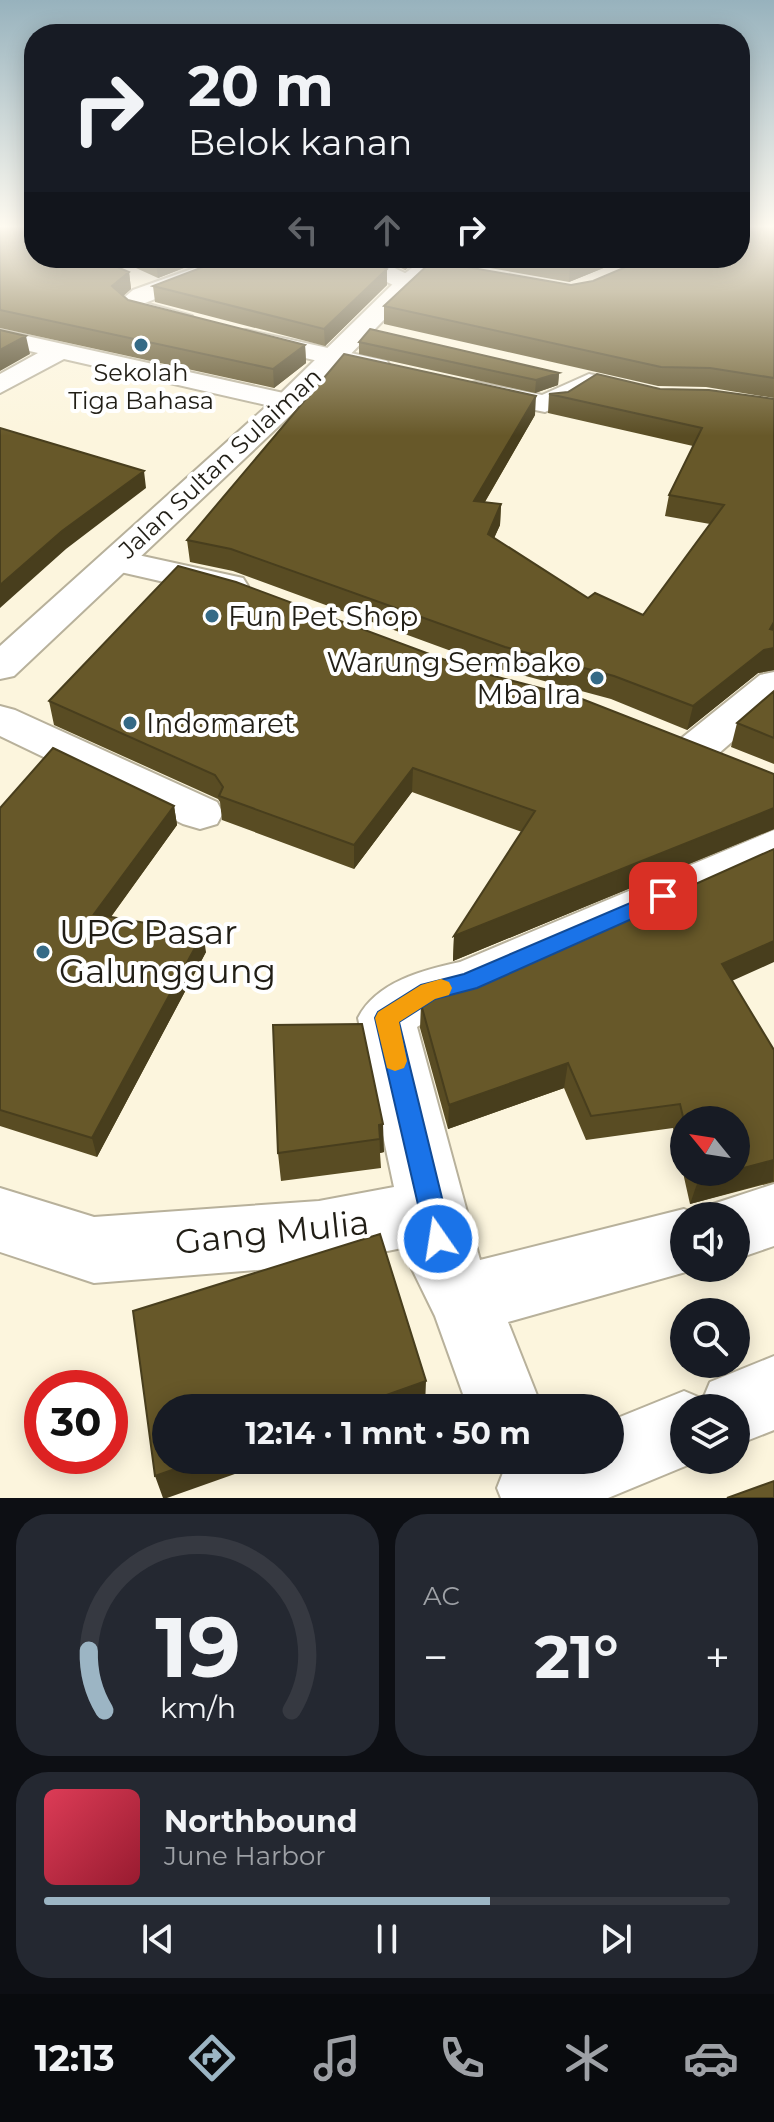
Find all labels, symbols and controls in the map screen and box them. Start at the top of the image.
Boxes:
text: 20 m [188,52,334,120]
icon: right [56,56,160,160]
text: Belok kanan [188,120,412,164]
icon: left [281,208,325,252]
icon: ahead [365,208,409,252]
icon: right [449,208,493,252]
marker: Sekolah Tiga Bahasa [132,336,150,354]
place label: Sekolah Tiga Bahasa [68,358,214,415]
street label: Jalan Sultan Sulaiman [112,362,327,565]
place label: Fun Pet Shop [228,599,418,633]
marker: Fun Pet Shop [203,607,221,625]
place label: Warung Sembako Mba Ira [326,645,581,711]
marker: Warung Sembako Mba Ira [588,669,606,687]
place label: Indomaret [146,706,295,740]
marker: Indomaret [121,714,139,732]
pin [629,862,697,930]
icon: arrive [641,874,685,918]
place label: UPC Pasar Galunggung [59,911,276,992]
marker: UPC Pasar Galunggung [34,943,52,961]
north arrow [670,1106,750,1186]
map controls [670,1106,750,1474]
position arrow [396,1197,480,1281]
street label: Gang Mulia [173,1201,371,1263]
button: sound [670,1202,750,1282]
button: search [670,1298,750,1378]
speed limit sign: 30 [24,1370,128,1474]
button: layers [670,1394,750,1474]
text: 12:14 · 1 mnt · 50 m [245,1415,531,1452]
text: AC [423,1580,460,1612]
text: 19 [155,1596,240,1698]
text: 21° [535,1620,619,1693]
text: − [423,1630,448,1684]
text: + [705,1630,730,1684]
text: km/h [159,1690,236,1725]
text: Northbound [164,1803,358,1840]
text: June Harbor [164,1840,326,1872]
icon: previous [136,1917,180,1961]
icon: pause [365,1917,409,1961]
icon: next [594,1917,638,1961]
icon: directions [184,2030,240,2086]
icon: music [309,2030,365,2086]
icon: phone [434,2030,490,2086]
icon: climate [559,2030,615,2086]
icon: car [683,2030,739,2086]
text: 12:13 [34,2036,115,2080]

